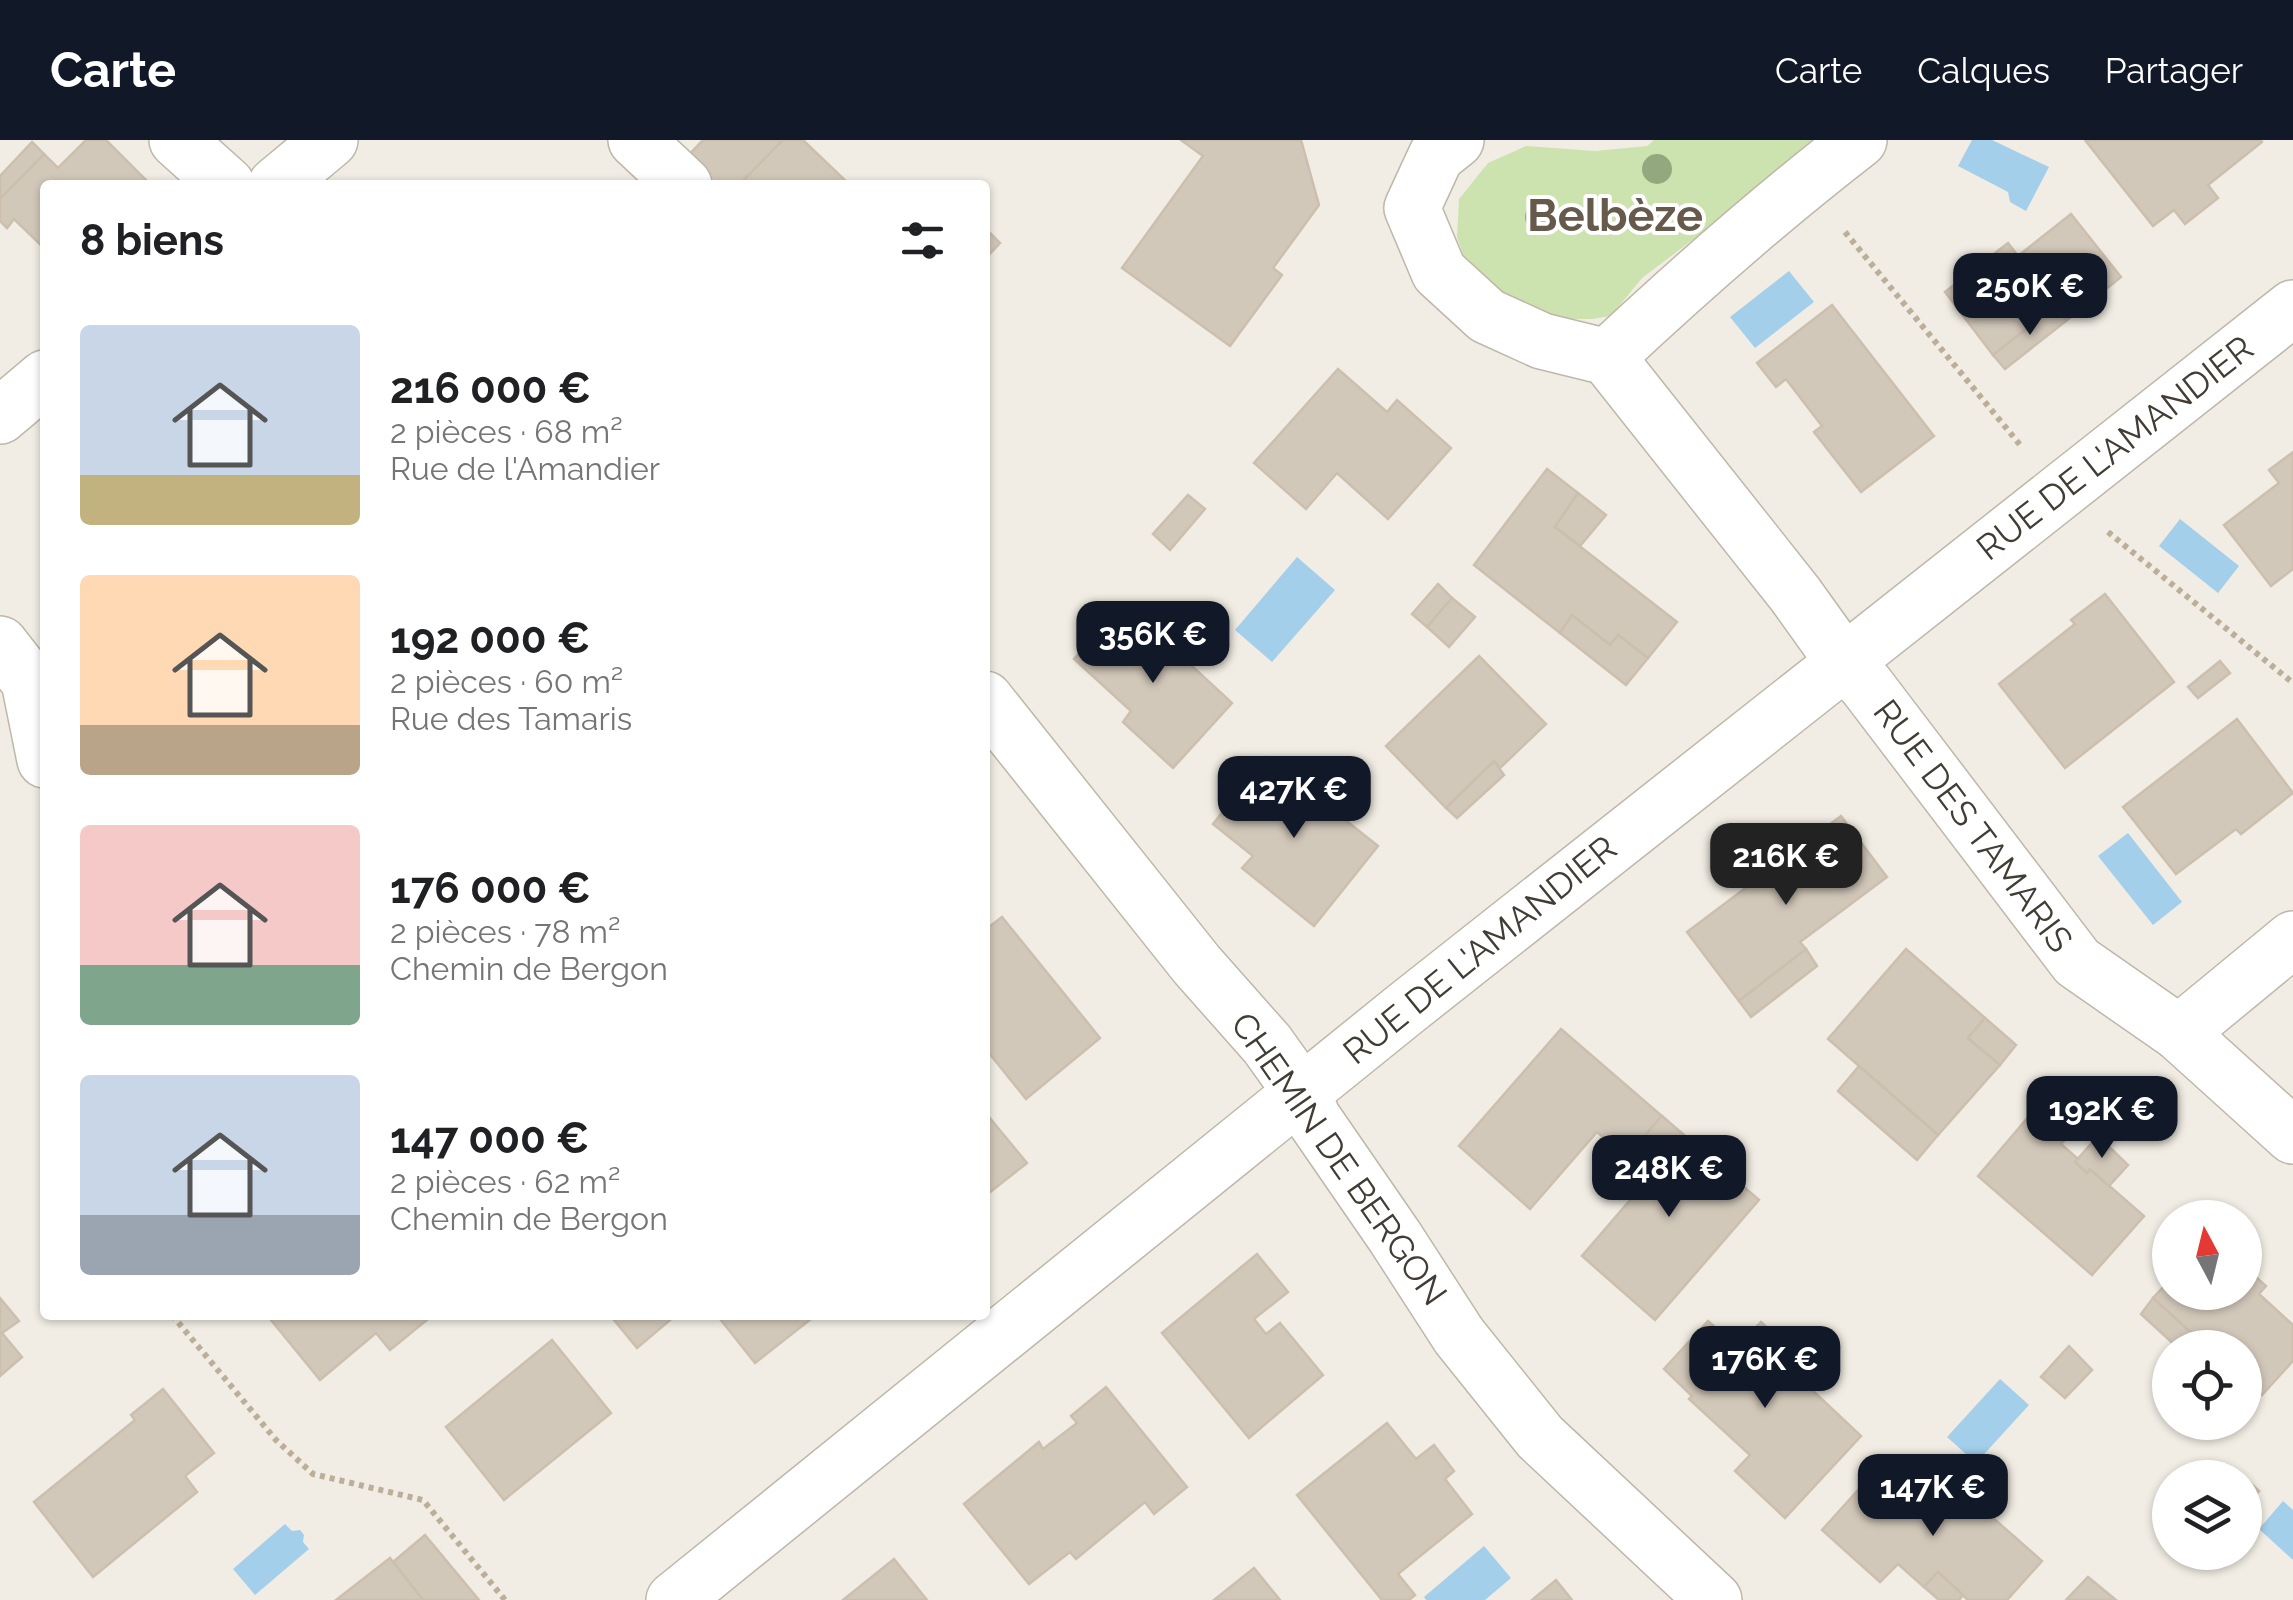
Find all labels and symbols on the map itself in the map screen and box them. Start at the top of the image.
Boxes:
district label: Belbèze [1527,189,1703,242]
pin: 250K € [1949,253,2111,338]
street label: RUE DE L'AMANDIER [1968,327,2261,568]
pin: 356K € [1072,601,1234,686]
street label: RUE DES TAMARIS [1865,692,2081,960]
pin: 427K € [1213,756,1375,841]
pin: 216K € [1705,823,1867,908]
street label: RUE DE L'AMANDIER [1335,827,1624,1072]
street label: CHEMIN DE BERGON [1223,1005,1456,1313]
pin: 192K € [2021,1076,2183,1161]
pin: 248K € [1588,1135,1750,1220]
north arrow [2152,1200,2262,1310]
pin: 176K € [1684,1326,1846,1411]
pin: 147K € [1852,1454,2014,1539]

